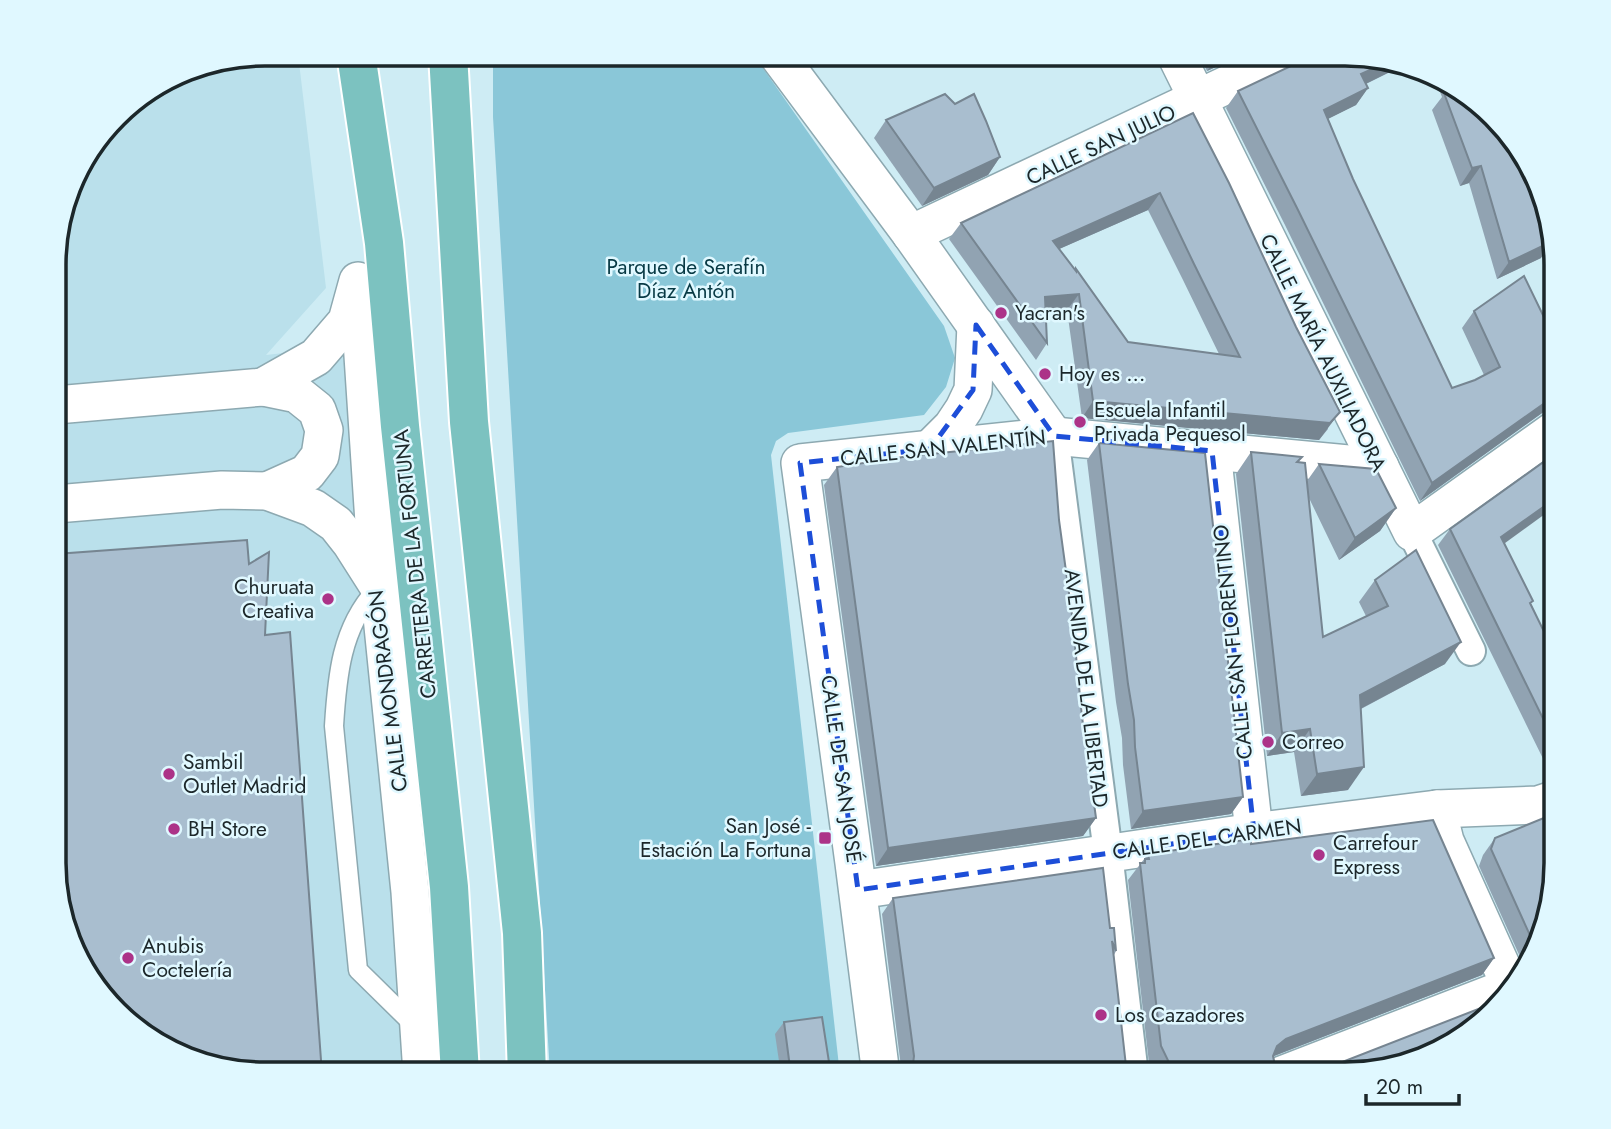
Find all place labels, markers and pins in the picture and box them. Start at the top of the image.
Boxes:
place label: Yacran's [1015,298,1085,328]
marker: Yacran's [993,305,1009,321]
place label: Hoy es ... [1059,359,1145,389]
marker: Hoy es ... [1037,366,1053,382]
place label: Escuela Infantil Privada Pequesol [1094,395,1246,449]
marker: Escuela Infantil Privada Pequesol [1072,414,1088,430]
place label: Churuata Creativa [234,572,314,626]
marker: Churuata Creativa [320,591,336,607]
place label: Correo [1282,727,1344,757]
marker: Correo [1260,734,1276,750]
place label: Sambil Outlet Madrid [183,747,306,801]
marker: Sambil Outlet Madrid [161,766,177,782]
place label: San José - Estación La Fortuna [640,811,812,865]
place label: BH Store [188,814,267,844]
marker: BH Store [166,821,182,837]
place label: Carrefour Express [1333,828,1419,882]
marker: San José - Estación La Fortuna [817,830,833,846]
marker: Carrefour Express [1311,847,1327,863]
place label: Anubis Coctelería [142,931,232,985]
marker: Anubis Coctelería [120,950,136,966]
place label: Los Cazadores [1115,1000,1245,1030]
marker: Los Cazadores [1093,1007,1109,1023]

